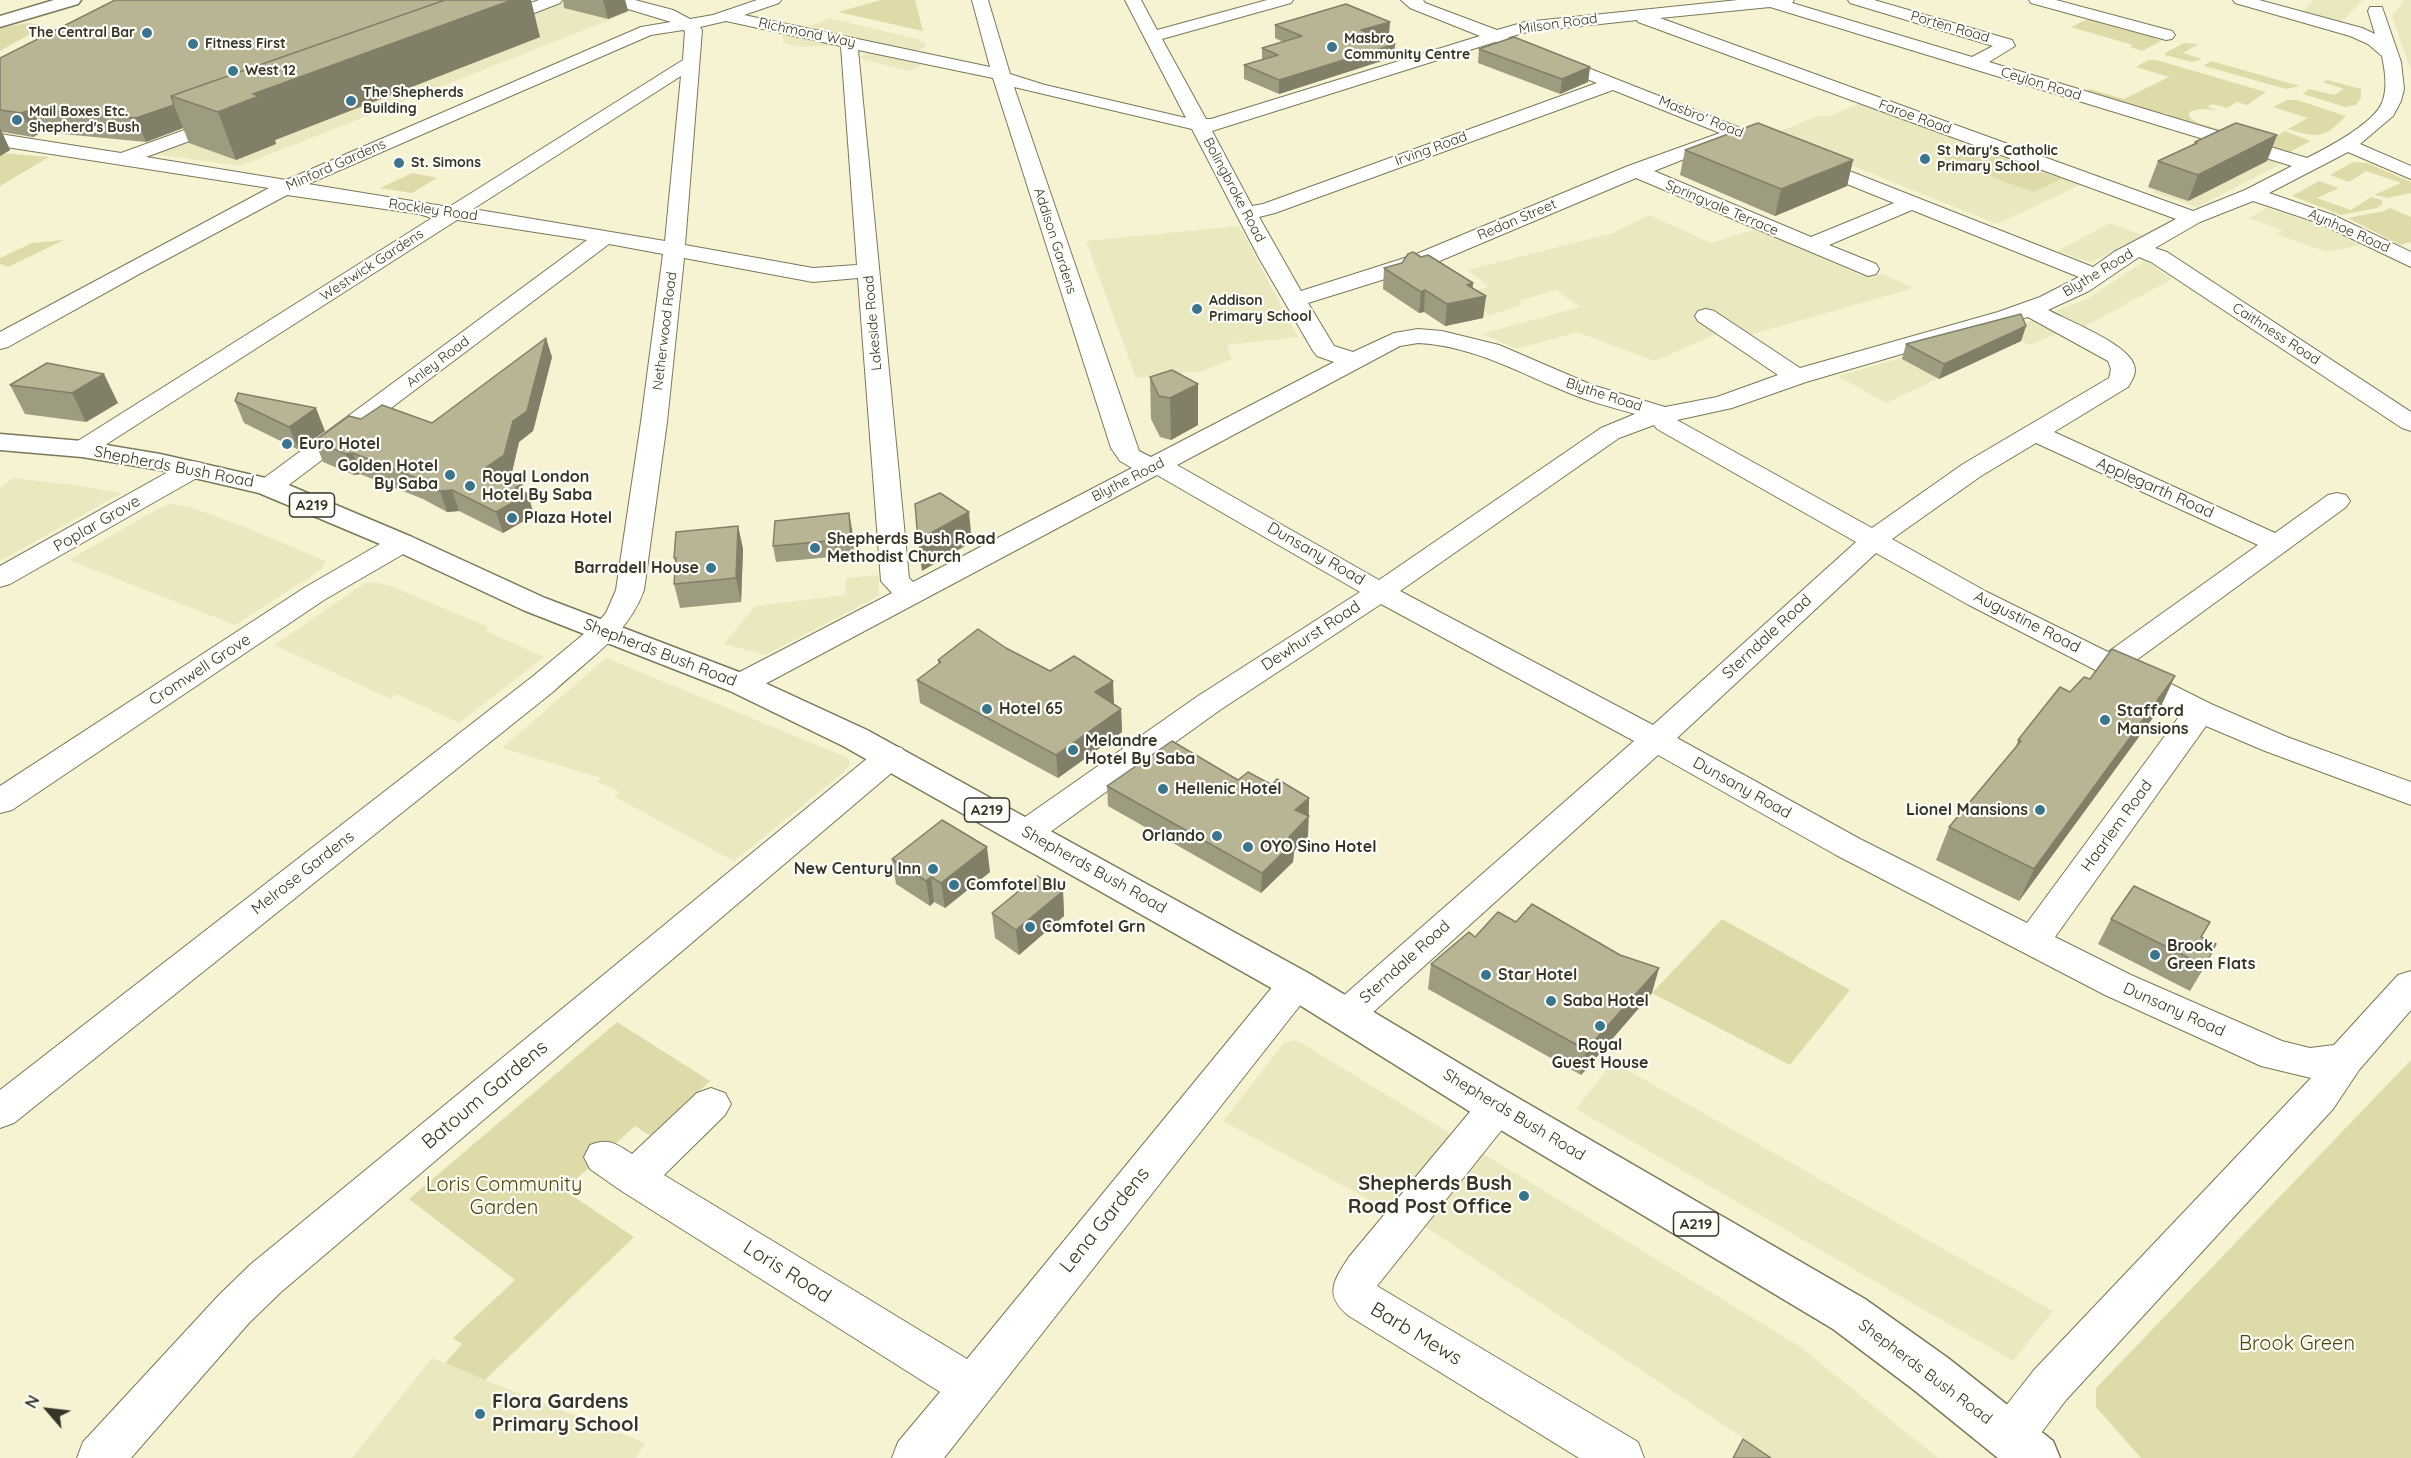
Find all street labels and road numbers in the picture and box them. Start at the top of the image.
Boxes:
street label: Porten Road [1909,8,1991,46]
street label: Milson Road [1517,10,1599,38]
street label: Richmond Way [757,14,857,52]
street label: Ceylon Road [1999,64,2083,104]
street label: Masbro' Road [1656,92,1746,142]
street label: Faroe Road [1876,96,1954,138]
street label: Irving Road [1393,128,1469,170]
street label: Minford Gardens [283,135,389,195]
street label: Bolingbroke Road [1199,135,1269,245]
street label: Springvale Terrace [1663,177,1781,239]
street label: Addison Gardens [1030,186,1080,296]
street label: Rockley Road [387,195,479,225]
street label: Redan Street [1475,196,1559,244]
street label: Aynhoe Road [2306,206,2392,256]
street label: Westwick Gardens [317,225,427,305]
street label: Blythe Road [2060,245,2136,301]
street label: Netherwood Road [649,271,681,391]
street label: Lakeside Road [860,275,886,371]
street label: Caithness Road [2229,299,2323,369]
street label: Anley Road [403,333,473,391]
street label: Blythe Road [1564,375,1644,415]
street label: Shepherds Bush Road [92,442,256,492]
street label: Applegarth Road [2093,453,2217,523]
street label: Blythe Road [1089,455,1167,505]
street label: Poplar Grove [50,492,144,556]
road number: A219 [290,493,334,517]
street label: Dunsany Road [1264,518,1368,590]
street label: Augustine Road [1971,587,2083,657]
street label: Sterndale Road [1718,591,1816,683]
street label: Dewhurst Road [1258,597,1364,675]
street label: Shepherds Bush Road [581,615,739,691]
street label: Cromwell Grove [146,630,254,710]
street label: Dunsany Road [1689,753,1795,823]
street label: Haarlem Road [2077,776,2157,876]
road number: A219 [964,798,1010,822]
street label: Shepherds Bush Road [1018,822,1170,918]
street label: Melrose Gardens [248,827,358,919]
street label: Sterndale Road [1356,916,1454,1008]
street label: Dunsany Road [2120,979,2228,1041]
street label: Batoum Gardens [417,1035,553,1155]
street label: Shepherds Bush Road [1439,1065,1589,1165]
street label: Lena Gardens [1055,1162,1155,1278]
road number: A219 [1674,1212,1718,1236]
street label: Loris Road [739,1236,835,1308]
street label: Barb Mews [1366,1297,1466,1371]
street label: Shepherds Bush Road [1854,1315,1996,1429]

